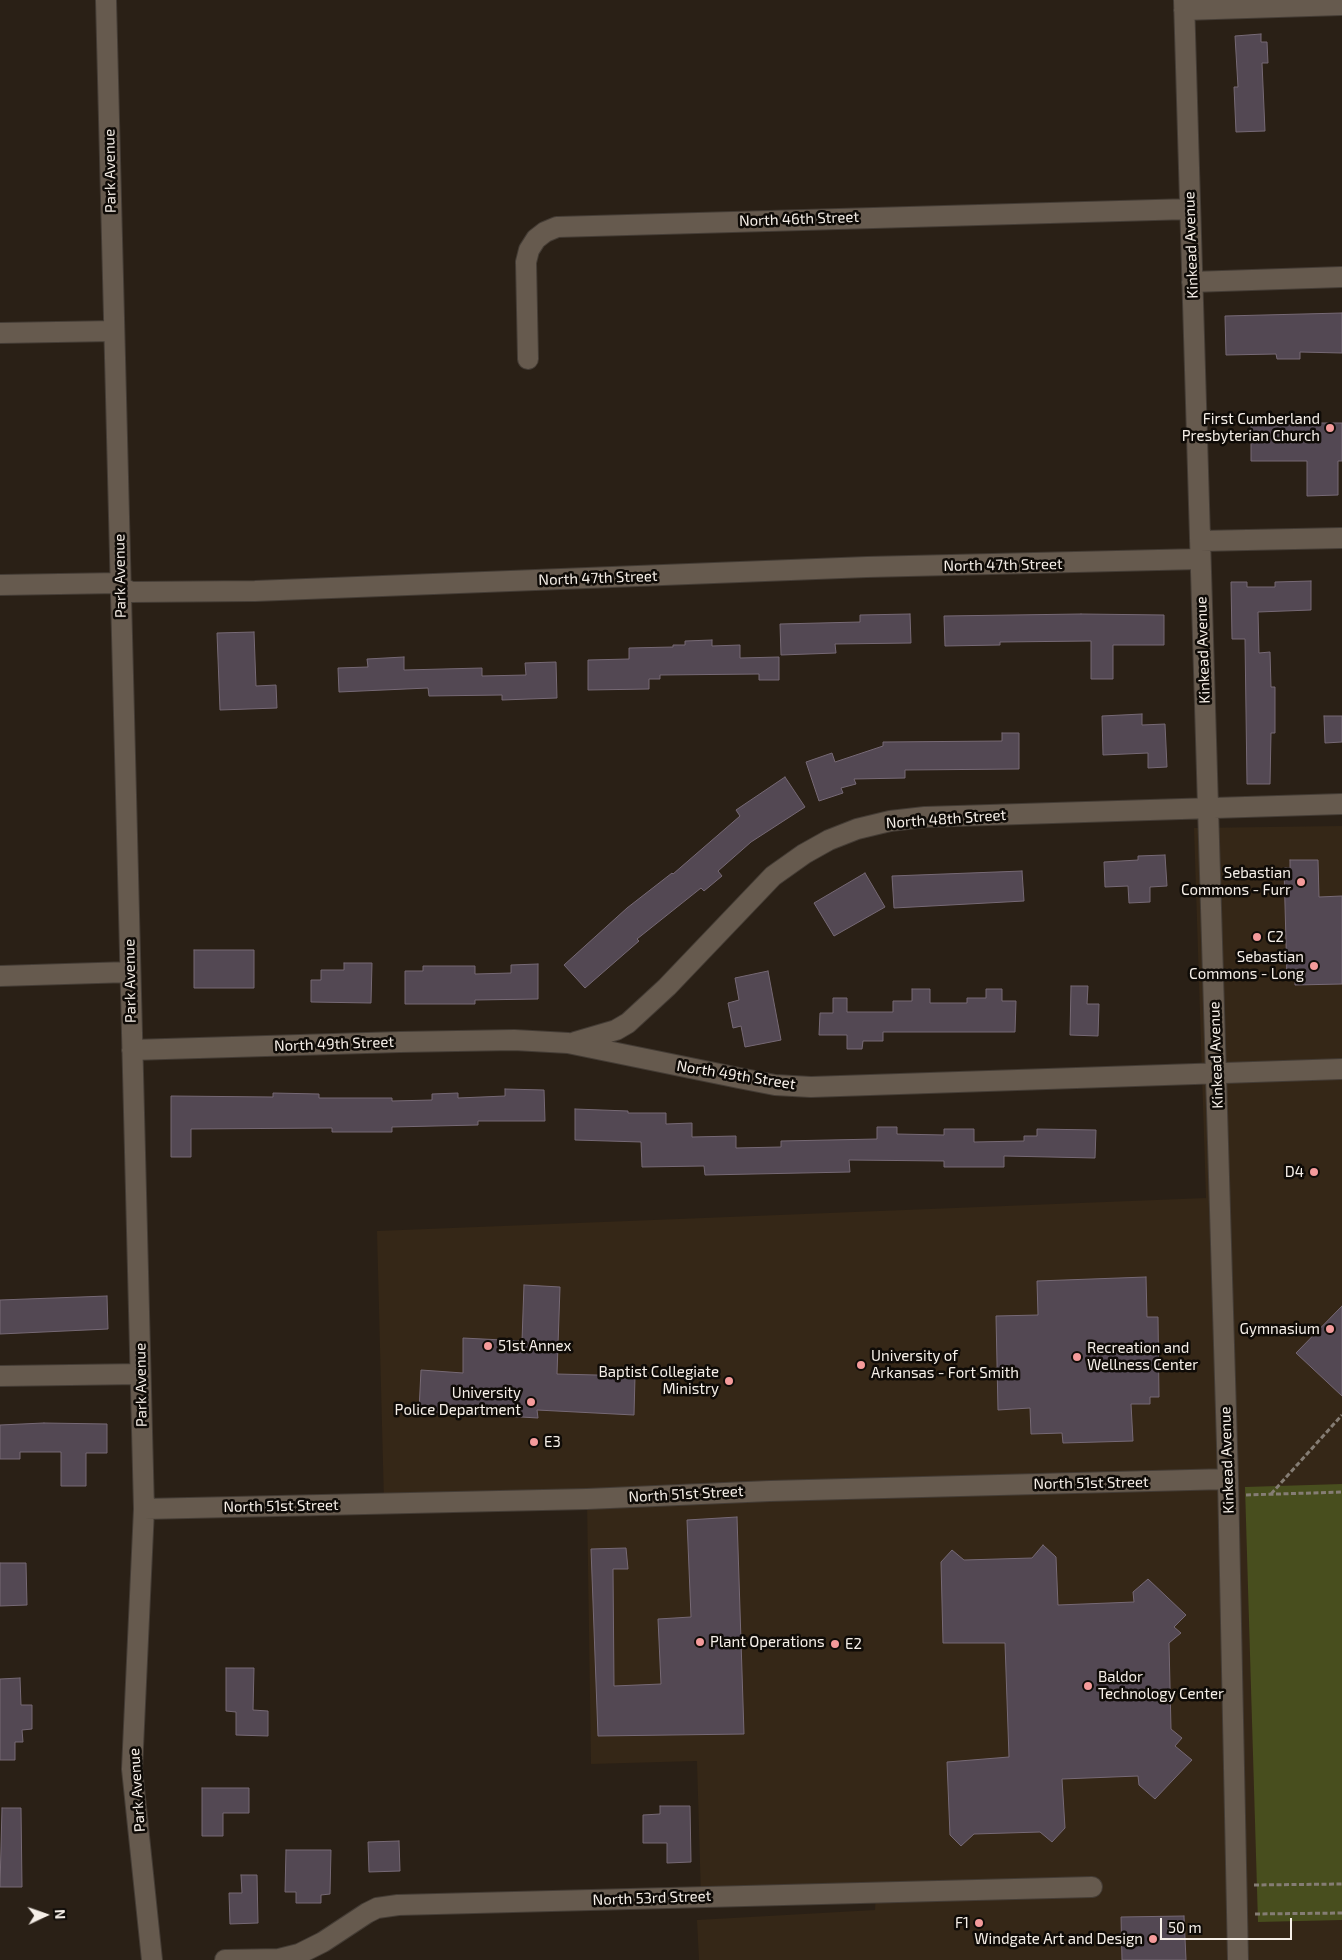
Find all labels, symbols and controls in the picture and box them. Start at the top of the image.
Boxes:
street label: Park Avenue [100,129,120,213]
street label: Kinkead Avenue [1180,191,1202,299]
street label: North 46th Street [739,208,859,230]
place label: First Cumberland Presbyterian Church [1182,410,1320,445]
marker: First Cumberland Presbyterian Church [1324,422,1336,434]
street label: Park Avenue [110,534,130,618]
street label: North 47th Street [943,555,1063,575]
street label: North 47th Street [538,567,658,589]
street label: Kinkead Avenue [1192,596,1214,704]
street label: North 48th Street [885,806,1007,832]
place label: Sebastian Commons - Furr [1181,864,1291,899]
marker: Sebastian Commons - Furr [1295,876,1307,888]
place label: C2 [1267,928,1284,946]
marker: C2 [1251,931,1263,943]
street label: Park Avenue [120,939,140,1023]
place label: Sebastian Commons - Long [1189,948,1304,983]
marker: Sebastian Commons - Long [1308,960,1320,972]
street label: Kinkead Avenue [1205,1001,1227,1109]
street label: North 49th Street [274,1033,394,1055]
street label: North 49th Street [675,1057,797,1093]
place label: D4 [1285,1163,1304,1181]
marker: D4 [1308,1166,1320,1178]
place label: Gymnasium [1240,1320,1320,1338]
marker: Gymnasium [1324,1323,1336,1335]
place label: 51st Annex [498,1337,571,1355]
place label: Recreation and Wellness Center [1087,1339,1198,1374]
marker: 51st Annex [482,1340,494,1352]
street label: Park Avenue [131,1343,151,1427]
place label: University of Arkansas - Fort Smith [871,1347,1019,1382]
marker: Recreation and Wellness Center [1071,1351,1083,1363]
marker: University of Arkansas - Fort Smith [855,1359,867,1371]
place label: Baptist Collegiate Ministry [599,1363,719,1398]
marker: Baptist Collegiate Ministry [723,1375,735,1387]
place label: University Police Department [395,1384,521,1419]
marker: University Police Department [525,1396,537,1408]
street label: Kinkead Avenue [1216,1406,1238,1514]
place label: E3 [544,1433,561,1451]
marker: E3 [528,1436,540,1448]
street label: North 51st Street [1033,1473,1149,1493]
street label: North 51st Street [628,1482,744,1506]
street label: North 51st Street [223,1496,339,1516]
place label: Plant Operations [710,1633,825,1651]
place label: E2 [845,1635,862,1653]
marker: Plant Operations [694,1636,706,1648]
marker: E2 [829,1638,841,1650]
place label: Baldor Technology Center [1098,1668,1224,1703]
marker: Baldor Technology Center [1082,1680,1094,1692]
street label: Park Avenue [125,1747,149,1833]
street label: North 53rd Street [592,1887,712,1909]
north arrow [20,1890,70,1940]
scale bar [1162,1908,1294,1940]
text: N [52,1909,69,1920]
place label: F1 [955,1914,969,1932]
marker: F1 [973,1917,985,1929]
text: 50 m [1168,1918,1202,1936]
place label: Windgate Art and Design [974,1930,1143,1948]
marker: Windgate Art and Design [1147,1933,1159,1945]

